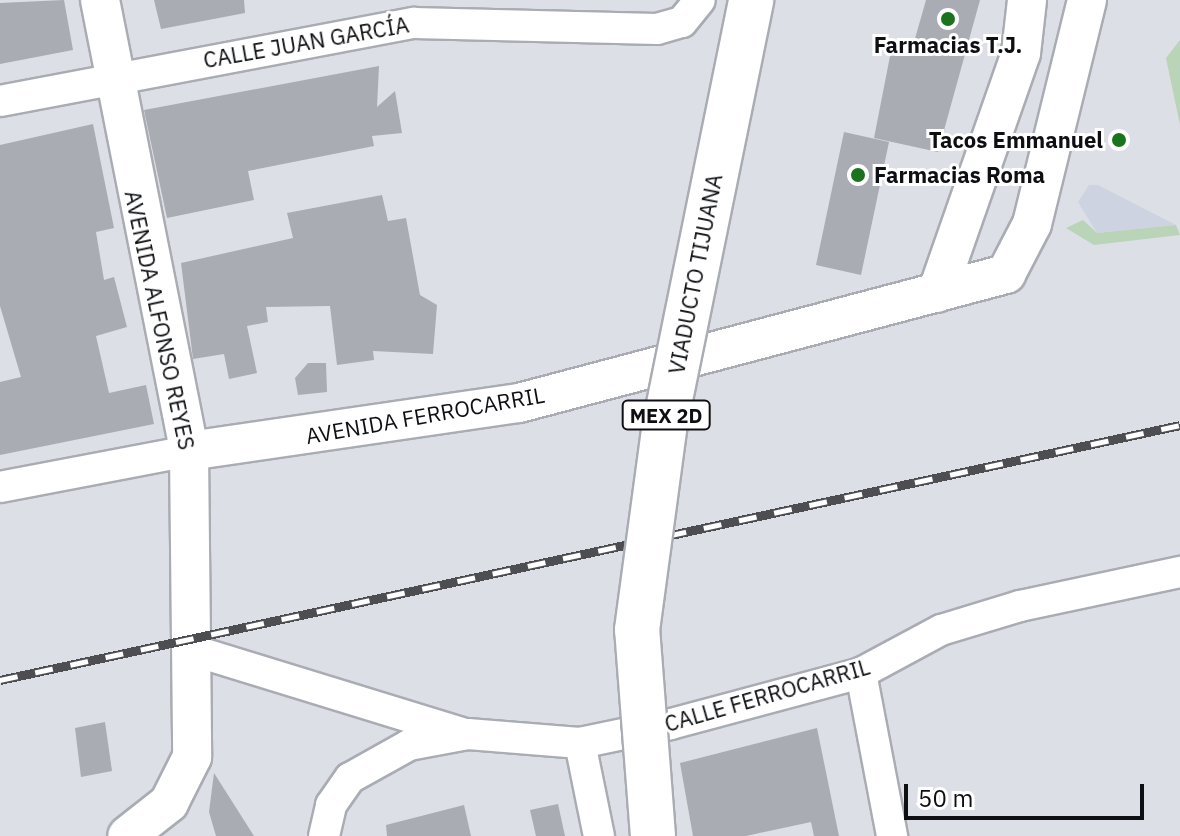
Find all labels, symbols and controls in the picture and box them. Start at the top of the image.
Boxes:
marker: Farmacias T.J. [939,10,957,28]
street label: CALLE JUAN GARCÍA [201,11,411,73]
place label: Farmacias T.J. [874,32,1022,58]
place label: Tacos Emmanuel [929,127,1103,153]
marker: Tacos Emmanuel [1110,131,1128,149]
place label: Farmacias Roma [874,162,1045,188]
marker: Farmacias Roma [849,166,867,184]
street label: VIADUCTO TIJUANA [663,172,727,376]
street label: AVENIDA ALFONSO REYES [120,188,200,452]
street label: AVENIDA FERROCARRIL [304,381,546,449]
road number: MEX 2D [620,399,712,431]
street label: CALLE FERROCARRIL [661,653,873,737]
scale bar [908,768,1148,818]
text: 50 m [918,782,973,814]

